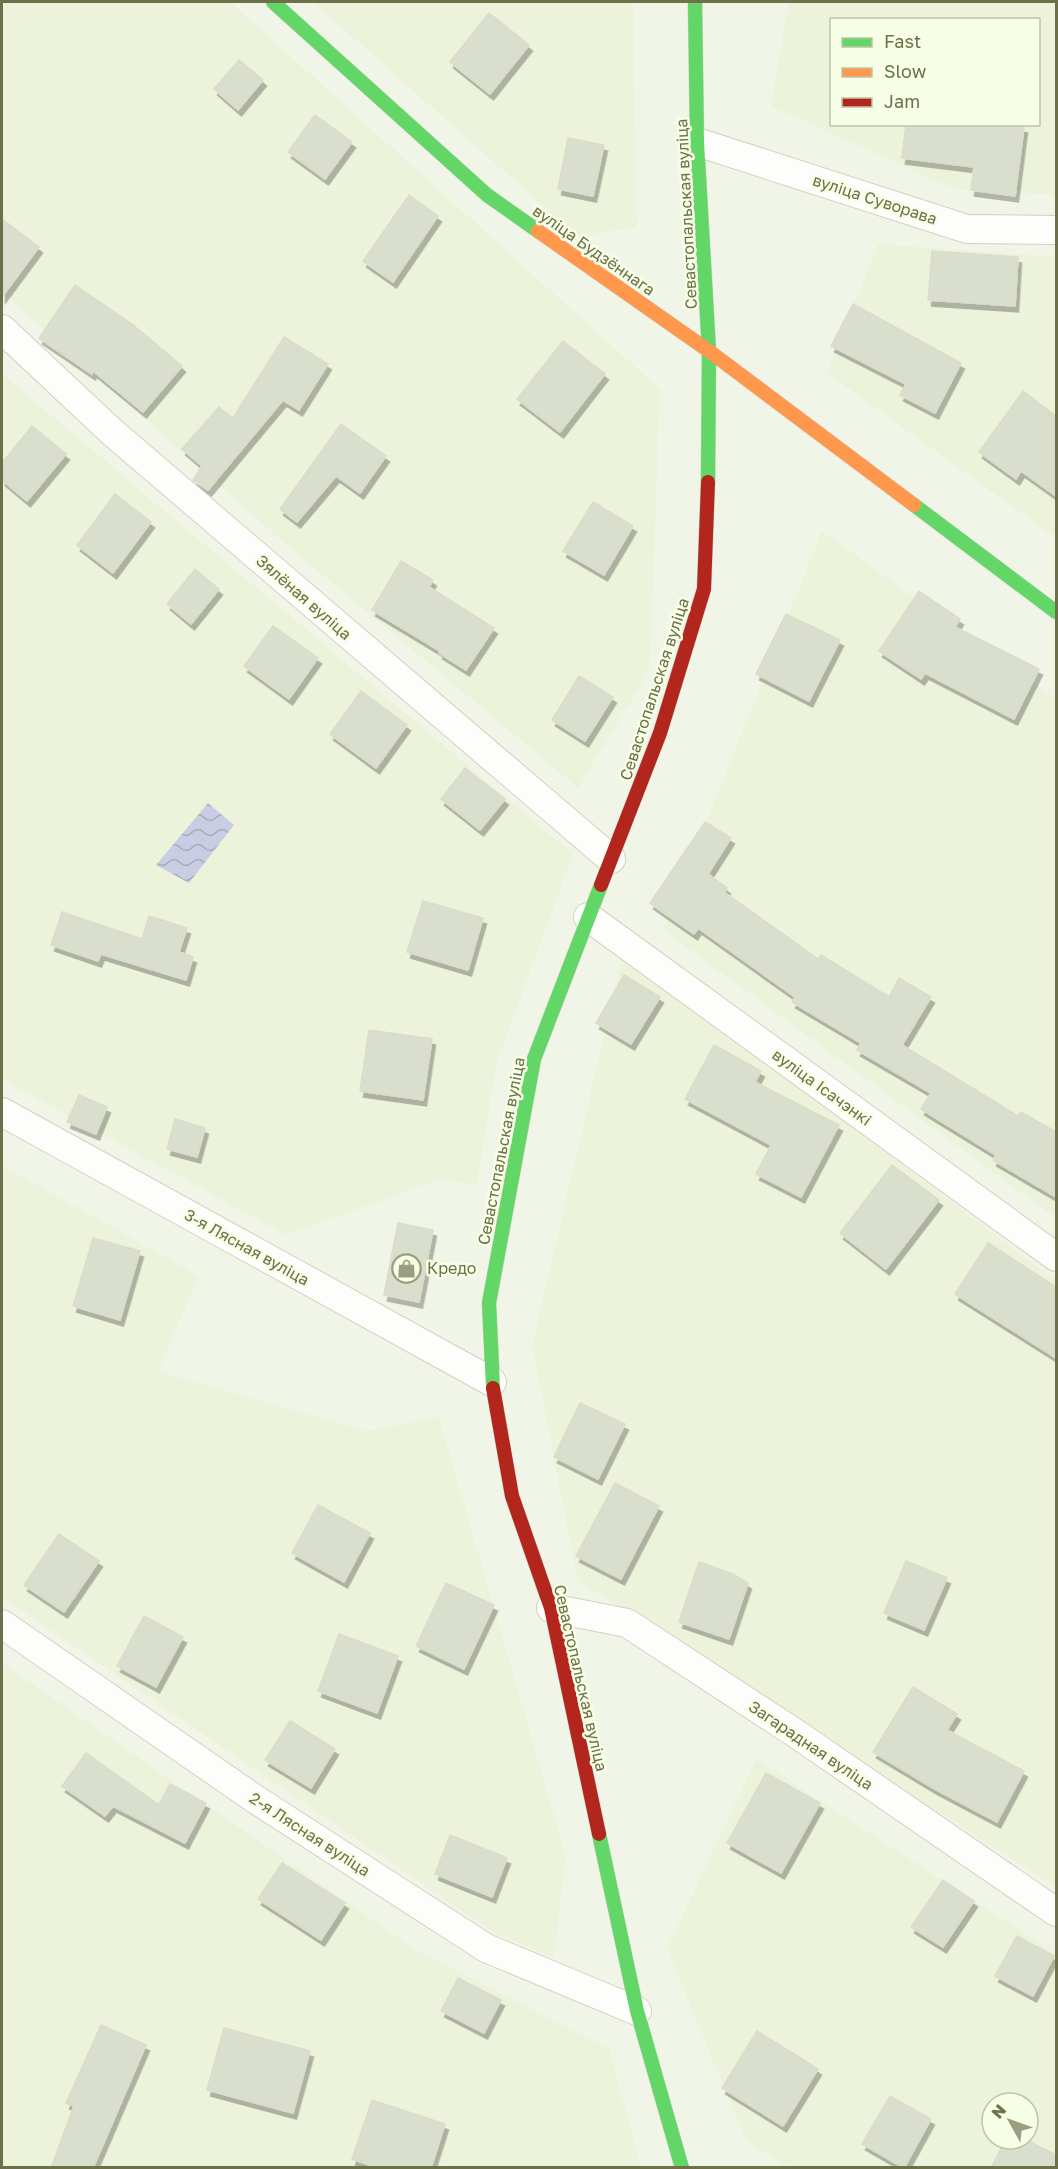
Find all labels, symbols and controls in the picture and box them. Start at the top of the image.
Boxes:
legend [830,18,1040,126]
text: Fast [884,30,921,52]
text: Slow [884,60,927,82]
text: Jam [884,90,920,112]
street label: Севастопальская вуліца [671,118,701,310]
street label: вуліца Суворава [810,169,940,229]
street label: вуліца Будзённага [529,200,659,300]
street label: Зялёная вуліца [252,550,356,644]
street label: Севастопальская вуліца [615,595,693,783]
street label: вуліца Ісачэнкі [768,1044,876,1130]
street label: Севастопальская вуліца [473,1055,529,1247]
street label: 3-я Лясная вуліца [181,1204,313,1290]
shop icon: Кредо [390,1252,422,1284]
place label: Кредо [427,1258,476,1278]
street label: Севастопальская вуліца [550,1583,612,1773]
street label: Загарадная вуліца [745,1696,877,1794]
street label: 2-я Лясная вуліца [246,1788,374,1880]
north arrow [980,2091,1040,2151]
text: N [987,2100,1010,2122]

